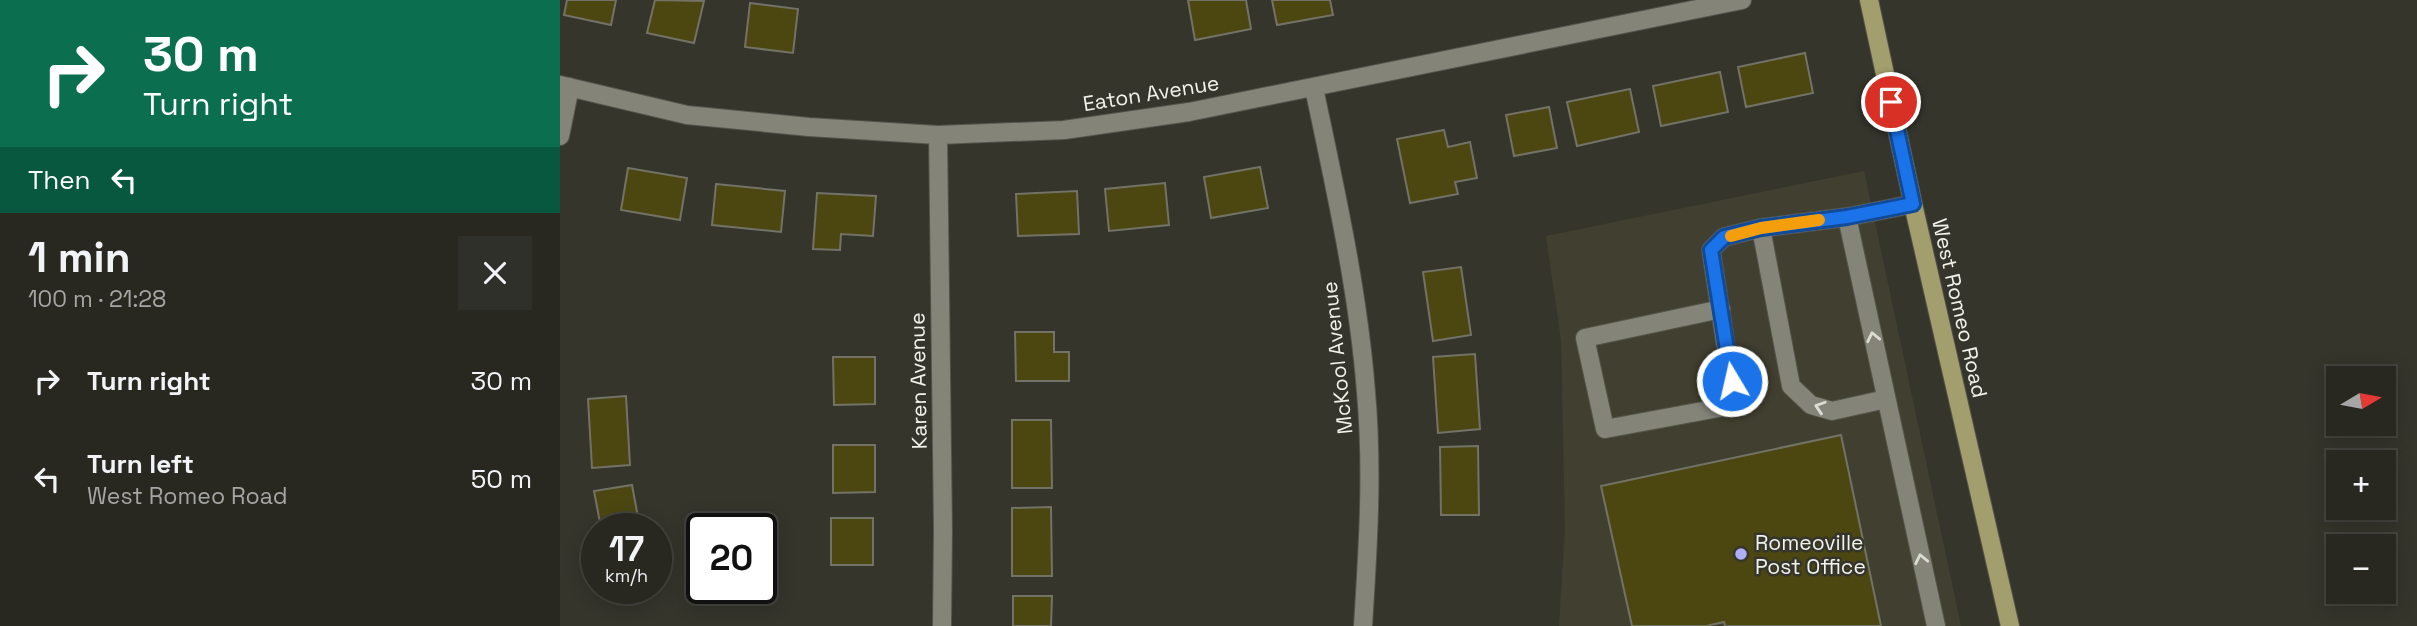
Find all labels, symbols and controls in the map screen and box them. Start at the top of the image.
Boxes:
text: 30 m [143,23,259,85]
icon: right [28,28,119,119]
street label: Eaton Avenue [1081,69,1221,117]
pin [1861,72,1921,132]
icon: arrive [1872,83,1910,121]
text: Turn right [143,84,293,124]
icon: left [105,161,143,199]
text: Then [28,163,91,197]
street label: West Romeo Road [1926,216,1994,400]
text: 1 min [28,231,131,284]
button: close [458,236,532,310]
street label: McKool Avenue [1316,280,1358,436]
text: 100 m · 21:28 [28,284,166,314]
street label: Karen Avenue [903,312,933,450]
one-way arrow [1867,331,1881,343]
position arrow [1695,344,1769,418]
icon: right [28,362,66,400]
text: Turn right [87,364,211,398]
text: 30 m [471,364,532,398]
north arrow [2326,366,2396,436]
map controls [2326,366,2396,604]
one-way arrow [1815,401,1827,415]
text: Turn left [87,447,194,481]
button: + [2326,450,2396,520]
icon: left [28,460,66,498]
text: 50 m [471,462,532,496]
text: West Romeo Road [87,481,287,511]
speed limit sign: 20 [686,513,777,604]
text: 17 [609,527,644,571]
place label: Romeoville Post Office [1755,529,1866,580]
button: − [2326,534,2396,604]
marker: Romeoville Post Office [1733,546,1749,562]
one-way arrow [1915,553,1930,565]
text: km/h [605,564,648,587]

